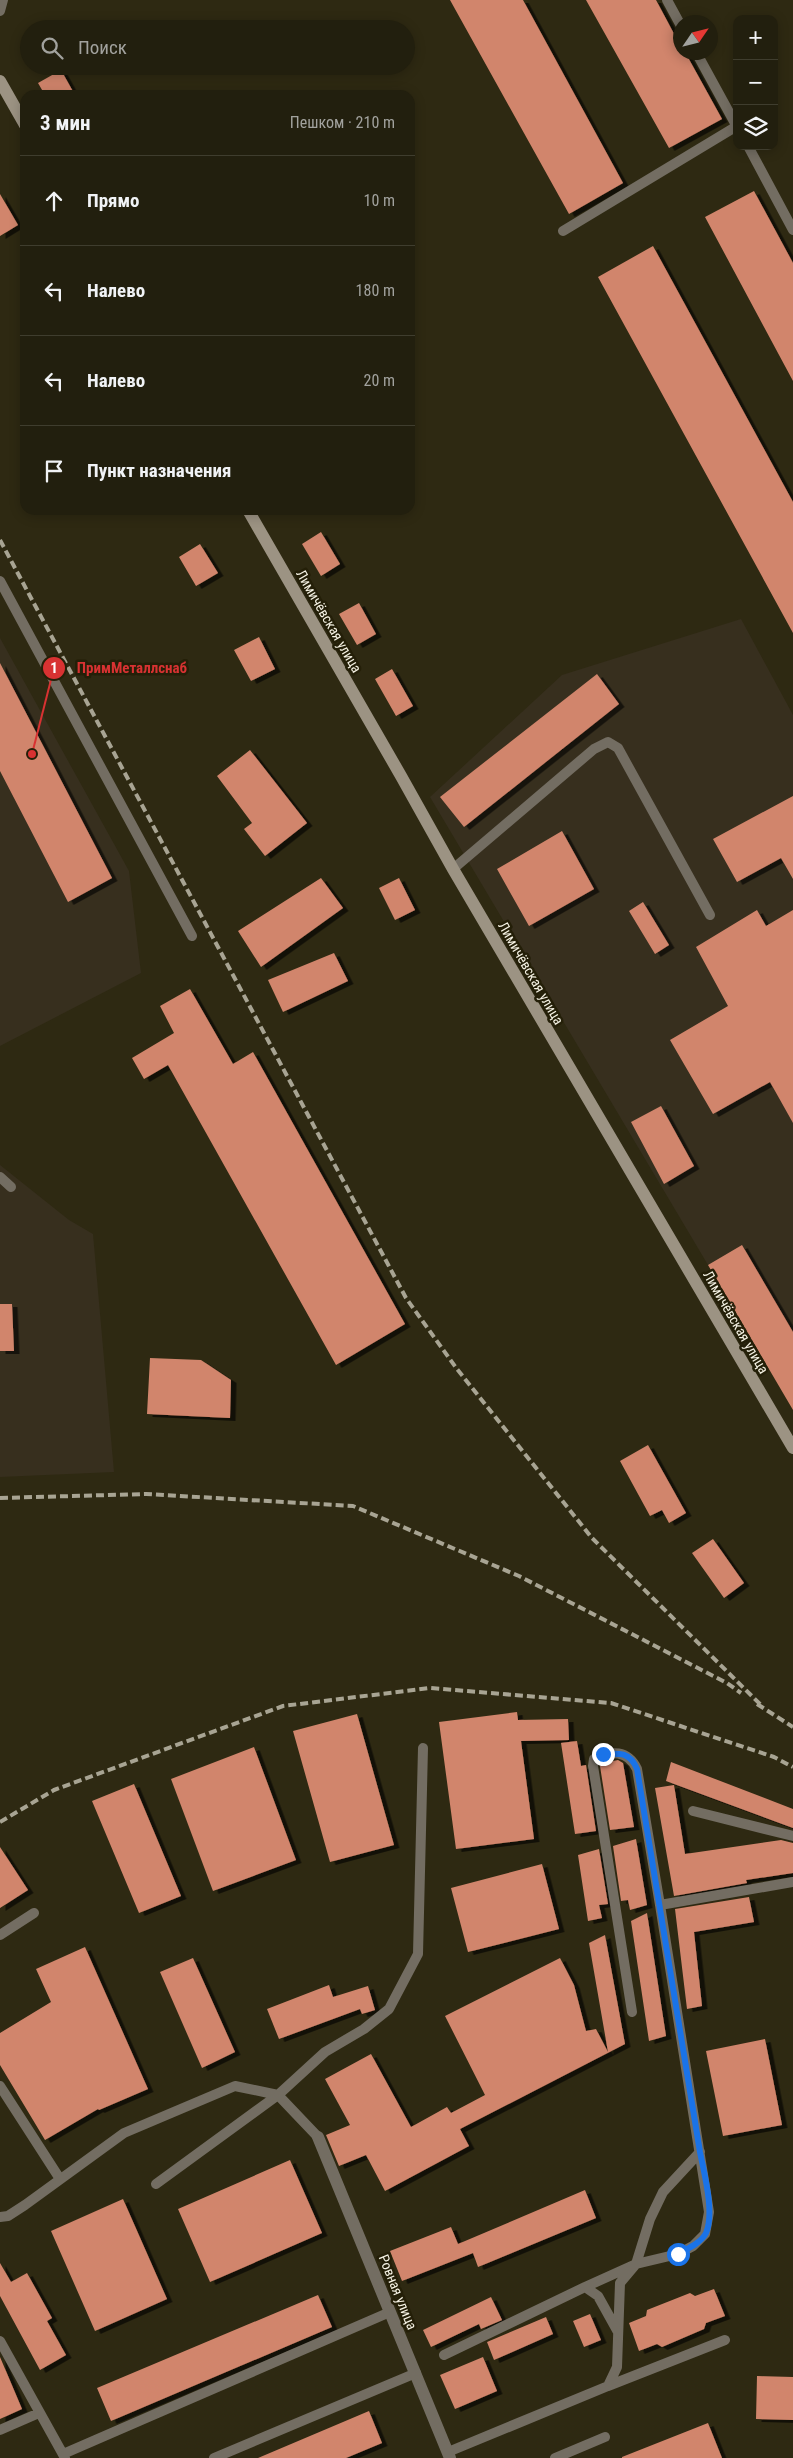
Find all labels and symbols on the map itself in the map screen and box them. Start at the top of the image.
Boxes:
north arrow [673,15,718,60]
street label: Лимичёвская улица [293,567,365,675]
callout: ПримМеталлснаб [42,653,197,683]
text: 1 [50,659,58,677]
text: ПримМеталлснаб [77,659,188,677]
street label: Лимичёвская улица [495,919,567,1027]
street label: Лимичёвская улица [700,1268,772,1376]
route end [592,1743,615,1766]
route start [667,2243,690,2266]
street label: Ровная улица [376,2252,420,2332]

